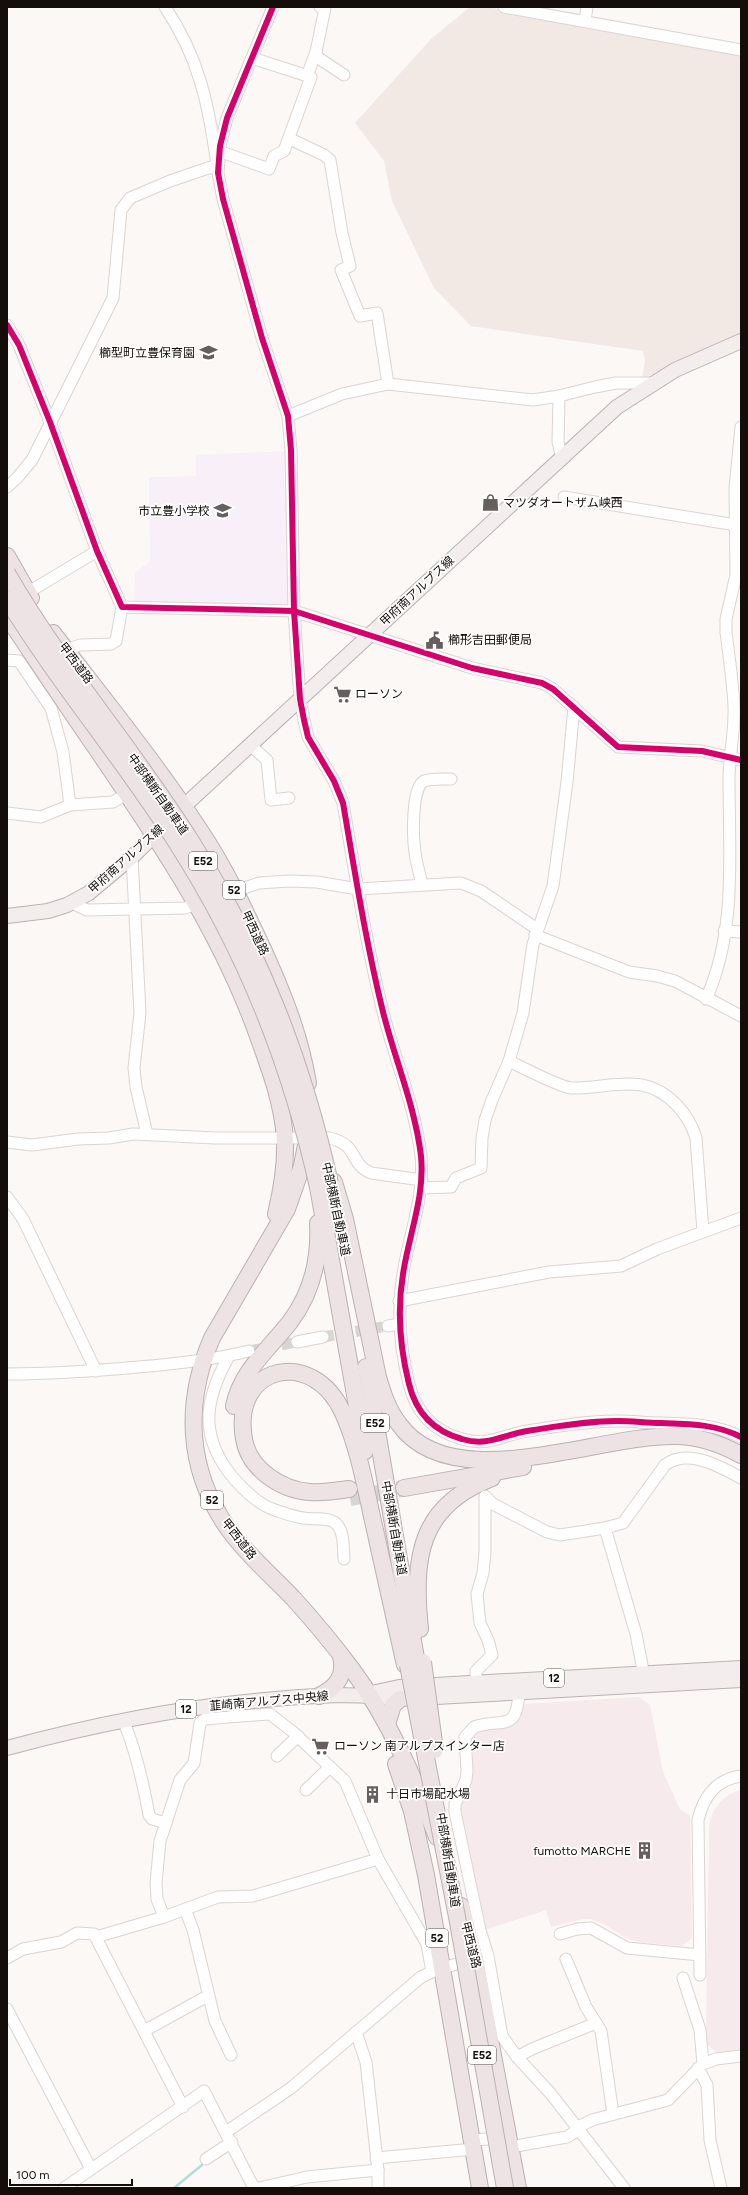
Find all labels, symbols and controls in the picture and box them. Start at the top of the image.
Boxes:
school or university icon: 櫛型町立豊保育園 [198,343,218,363]
place label: 櫛型町立豊保育園 [99,346,195,360]
shop icon: マツダオートザム峡西 [480,493,500,513]
place label: マツダオートザム峡西 [503,496,623,510]
school or university icon: 市立豊小学校 [213,501,233,521]
place label: 市立豊小学校 [138,504,210,518]
street label: 甲府南アルプス線 [377,553,457,629]
public building icon: 櫛形吉田郵便局 [425,630,445,650]
place label: 櫛形吉田郵便局 [448,633,532,647]
street label: 甲西道路 [56,640,96,686]
supermarket icon: ローソン [332,684,352,704]
place label: ローソン [355,687,403,701]
street label: 中部横断自動車道 [125,751,191,837]
street label: 甲府南アルプス線 [86,822,166,896]
road number: E52 [189,852,217,870]
road number: 52 [223,881,245,899]
street label: 甲西道路 [239,908,271,958]
street label: 中部横断自動車道 [319,1161,353,1257]
road number: E52 [361,1414,389,1432]
street label: 中部横断自動車道 [379,1480,409,1576]
road number: 52 [201,1491,223,1509]
street label: 甲西道路 [219,1516,259,1562]
road number: 12 [544,1669,564,1687]
street label: 韮崎南アルプス中央線 [209,1689,329,1713]
road number: 12 [176,1700,196,1718]
supermarket icon: ローソン 南アルプスインター店 [311,1736,331,1756]
place label: ローソン 南アルプスインター店 [334,1739,505,1753]
building icon: 十日市場配水場 [363,1784,383,1804]
place label: 十日市場配水場 [386,1787,470,1801]
street label: 中部横断自動車道 [434,1811,462,1909]
building icon: fumotto MARCHE [634,1841,654,1861]
place label: fumotto MARCHE [533,1844,631,1858]
street label: 甲西道路 [458,1920,484,1970]
road number: 52 [426,1929,448,1947]
road number: E52 [468,2046,496,2064]
scale bar [10,2161,132,2187]
text: 100 m [16,2168,50,2182]

